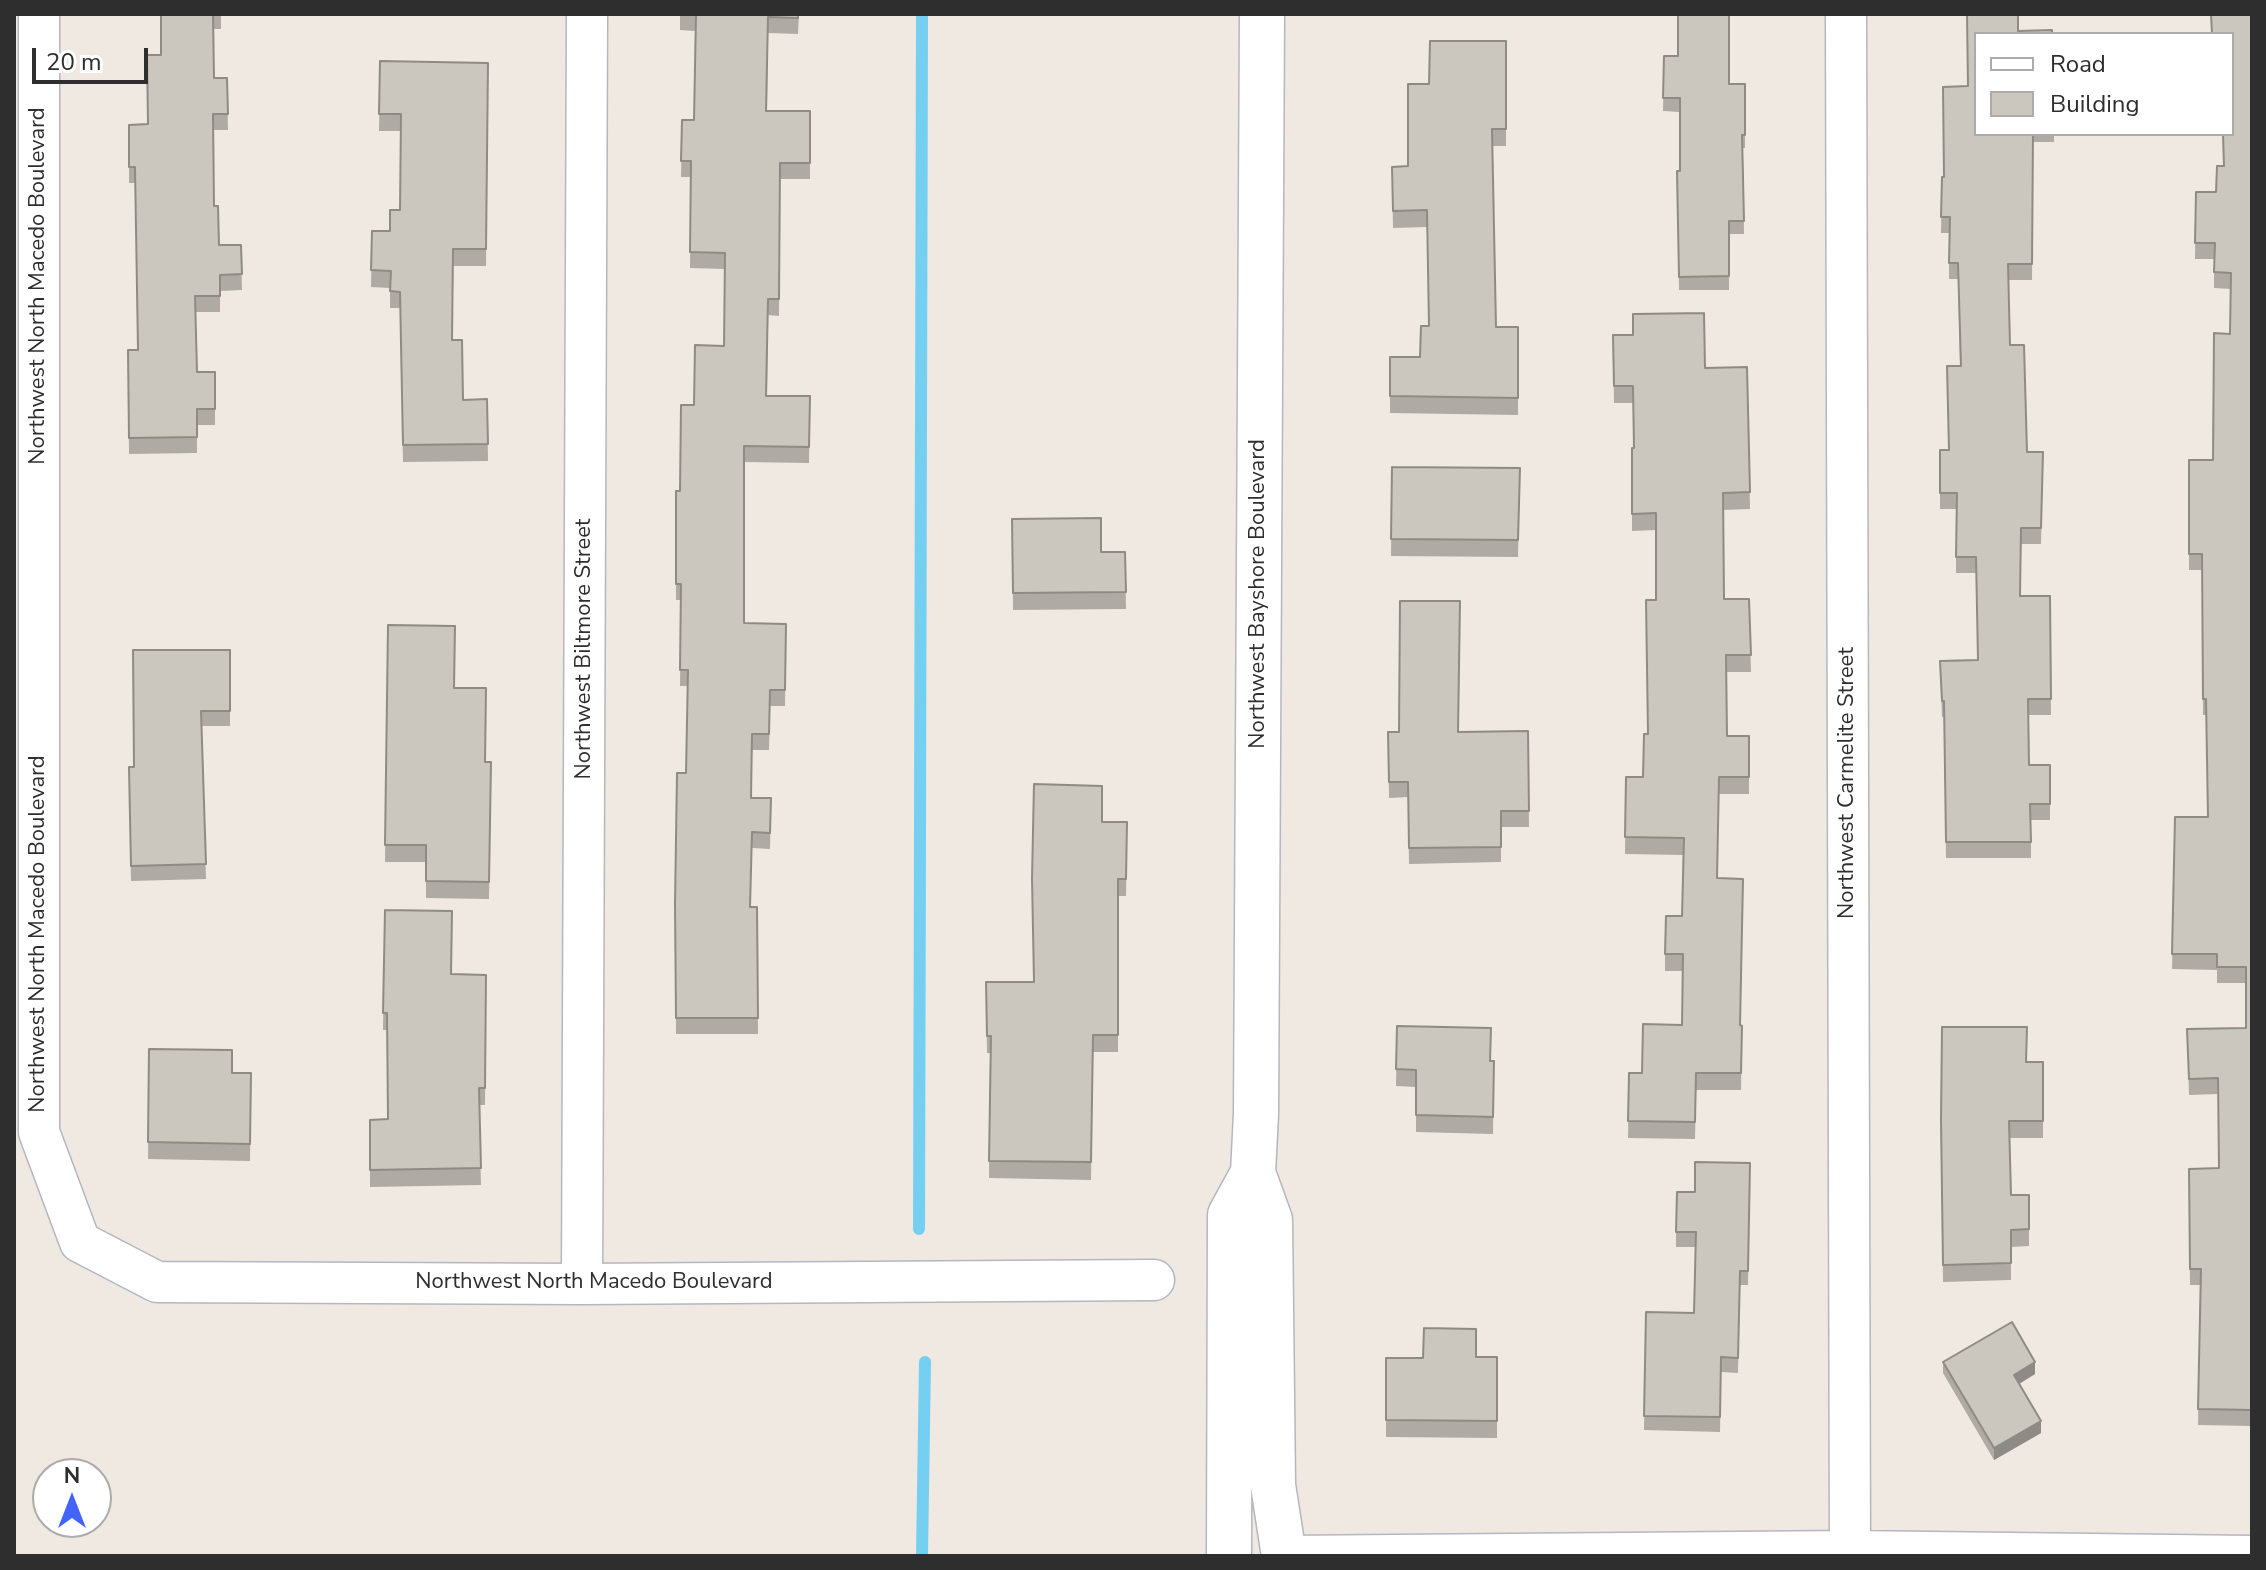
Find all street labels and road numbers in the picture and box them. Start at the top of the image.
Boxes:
street label: Northwest North Macedo Boulevard [26,107,52,465]
street label: Northwest Bayshore Boulevard [1246,439,1272,749]
street label: Northwest Biltmore Street [572,518,598,780]
street label: Northwest Carmelite Street [1835,647,1861,919]
street label: Northwest North Macedo Boulevard [26,755,52,1113]
street label: Northwest North Macedo Boulevard [415,1270,773,1296]

